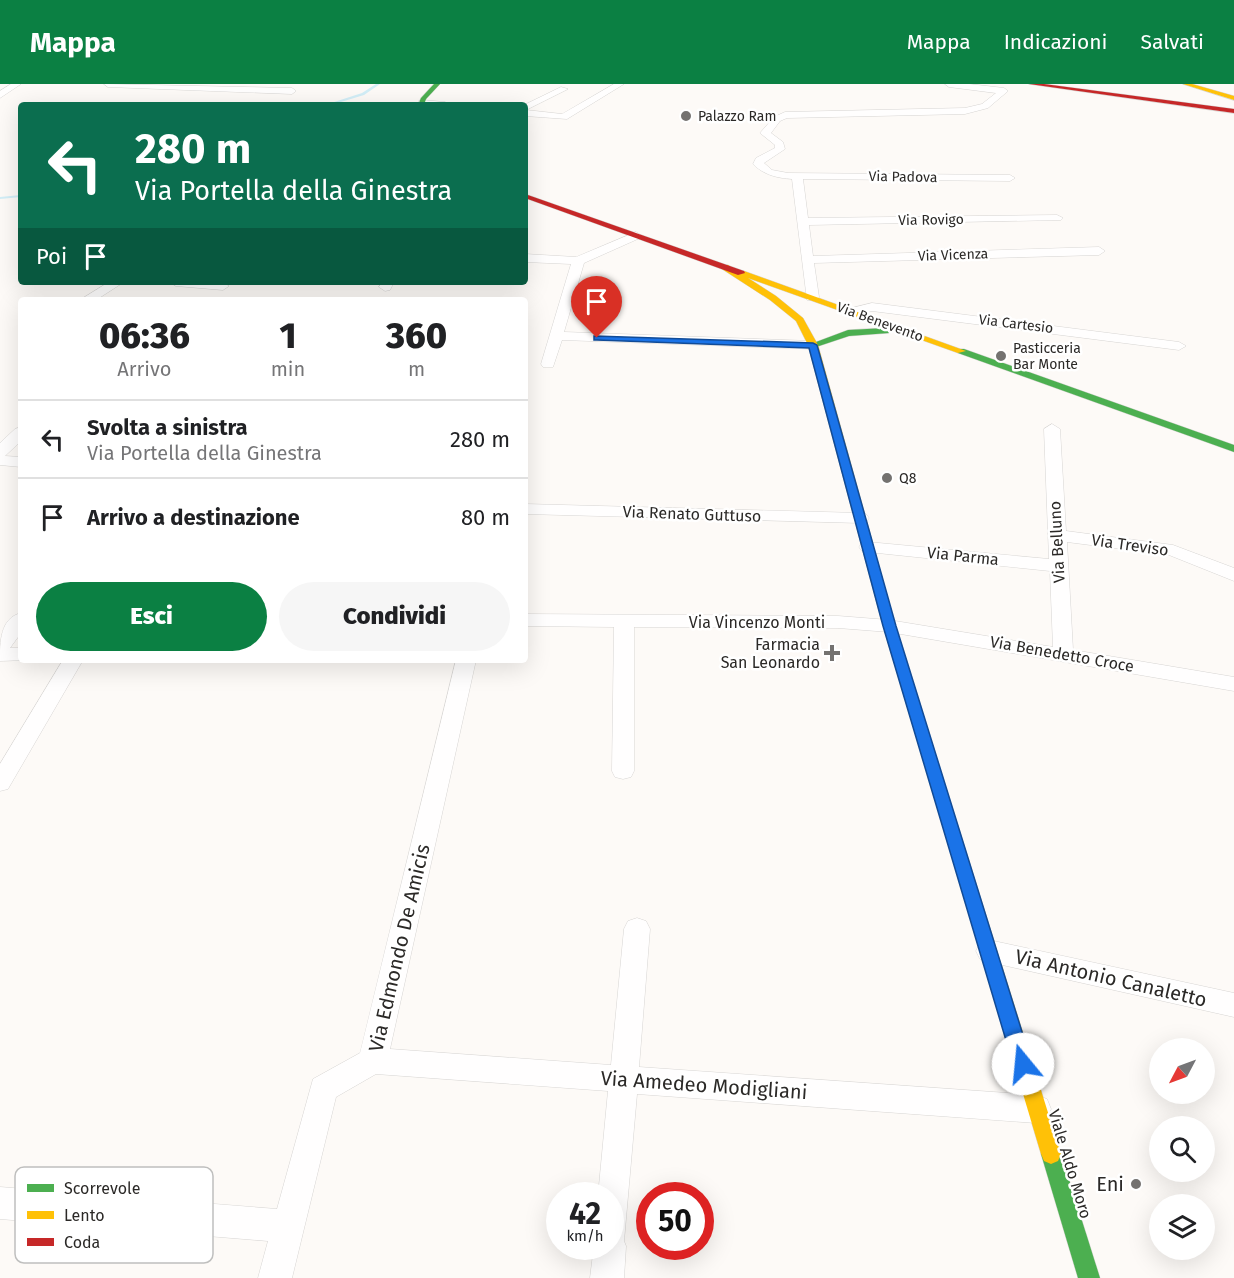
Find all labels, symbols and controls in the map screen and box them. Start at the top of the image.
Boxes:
text: Mappa [30,26,116,59]
text: Mappa [907,29,971,55]
text: Indicazioni [1004,29,1107,55]
text: Salvati [1140,29,1204,55]
place label: Palazzo Ram [698,108,776,125]
marker: Palazzo Ram [679,109,693,123]
text: 280 m [135,124,251,174]
icon: left [36,126,114,204]
street label: Via Padova [868,168,938,186]
text: Via Portella della Ginestra [135,175,452,207]
street label: Via Rovigo [898,211,964,229]
icon: arrive [79,240,112,273]
text: Poi [36,243,67,270]
street label: Via Vicenza [917,245,989,265]
pin [571,276,622,338]
icon: arrive [580,285,613,318]
street label: Via Benevento [834,299,926,345]
street label: Via Cartesio [978,311,1054,337]
text: 06:36 [99,314,190,358]
text: 1 [279,314,296,358]
text: 360 [386,314,447,358]
place label: Pasticceria Bar Monte [1013,340,1081,373]
marker: Pasticceria Bar Monte [994,349,1008,363]
text: Arrivo [117,357,171,381]
text: min [271,357,305,381]
text: m [408,357,425,381]
text: Svolta a sinistra [87,414,248,441]
icon: left [36,423,69,456]
text: 280 m [450,426,510,453]
text: Via Portella della Ginestra [87,441,322,465]
place label: Q8 [899,470,917,487]
marker: Q8 [880,471,894,485]
street label: Via Belluno [1045,500,1069,584]
icon: arrive [36,501,69,534]
street label: Via Renato Guttuso [622,502,762,526]
text: Arrivo a destinazione [87,504,300,531]
text: 80 m [461,504,510,531]
street label: Via Treviso [1090,530,1170,560]
street label: Via Parma [926,543,1000,569]
button: Esci [36,582,267,651]
button: Condividi [279,582,510,651]
street label: Via Vincenzo Monti [689,613,825,632]
street label: Via Benedetto Croce [989,632,1135,676]
place label: Farmacia San Leonardo [721,635,820,672]
marker: Farmacia San Leonardo [825,646,839,660]
street label: Via Edmondo De Amicis [363,842,435,1054]
street label: Via Antonio Canaletto [1013,944,1209,1012]
position arrow [991,1032,1055,1096]
north arrow [1149,1038,1215,1104]
map controls [1149,1038,1215,1260]
street label: Via Amedeo Modigliani [600,1066,808,1104]
street label: Viale Aldo Moro [1044,1107,1096,1221]
button: search [1149,1116,1215,1182]
legend [15,1167,213,1263]
place label: Eni [1096,1172,1124,1196]
marker: Eni [1129,1177,1143,1191]
text: Scorrevole [64,1179,140,1198]
speed limit sign: 50 [636,1182,714,1260]
button: layers [1149,1194,1215,1260]
text: 42 [569,1196,601,1232]
text: Lento [64,1206,105,1225]
text: km/h [566,1227,604,1245]
text: Coda [64,1233,100,1252]

